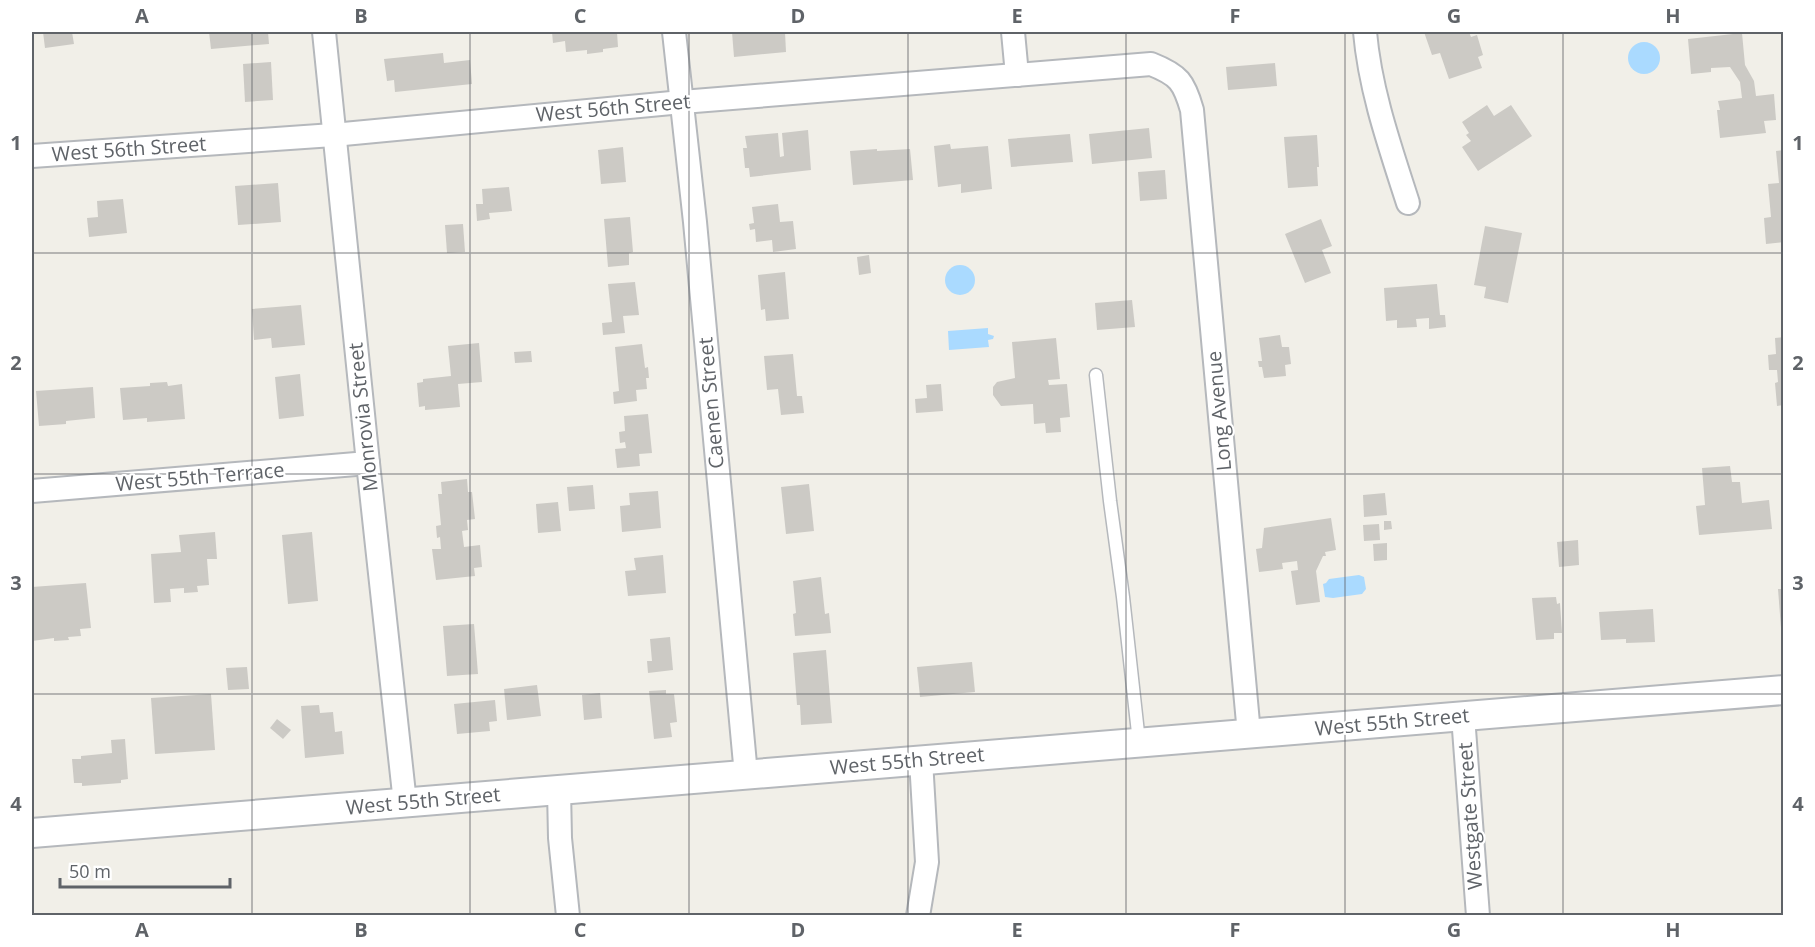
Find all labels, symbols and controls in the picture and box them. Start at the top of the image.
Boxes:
text: A [135,2,149,29]
text: B [354,2,368,29]
text: C [574,2,587,29]
text: D [791,2,805,29]
text: E [1011,2,1023,29]
text: F [1230,2,1240,29]
text: G [1447,2,1461,29]
text: H [1665,2,1681,29]
street label: West 56th Street [535,87,691,128]
text: 1 [10,129,22,156]
text: 1 [1792,129,1804,156]
street label: West 56th Street [51,130,207,167]
street label: Caenen Street [691,336,730,470]
street label: Monrovia Street [341,341,384,493]
text: 2 [10,349,22,376]
text: 2 [1792,349,1804,376]
street label: Long Avenue [1200,350,1237,472]
street label: West 55th Terrace [114,456,286,497]
text: 3 [10,569,22,596]
text: 3 [1792,569,1804,596]
street label: West 55th Street [1314,701,1470,742]
street label: West 55th Street [829,740,985,781]
street label: Westgate Street [1451,741,1488,891]
street label: West 55th Street [345,780,501,821]
text: 4 [10,790,22,817]
text: 4 [1792,790,1804,817]
scale bar [60,851,230,889]
text: 50 m [69,859,111,883]
text: A [135,916,149,943]
text: B [354,916,368,943]
text: C [574,916,587,943]
text: D [791,916,805,943]
text: E [1011,916,1023,943]
text: F [1230,916,1240,943]
text: G [1447,916,1461,943]
text: H [1665,916,1681,943]

